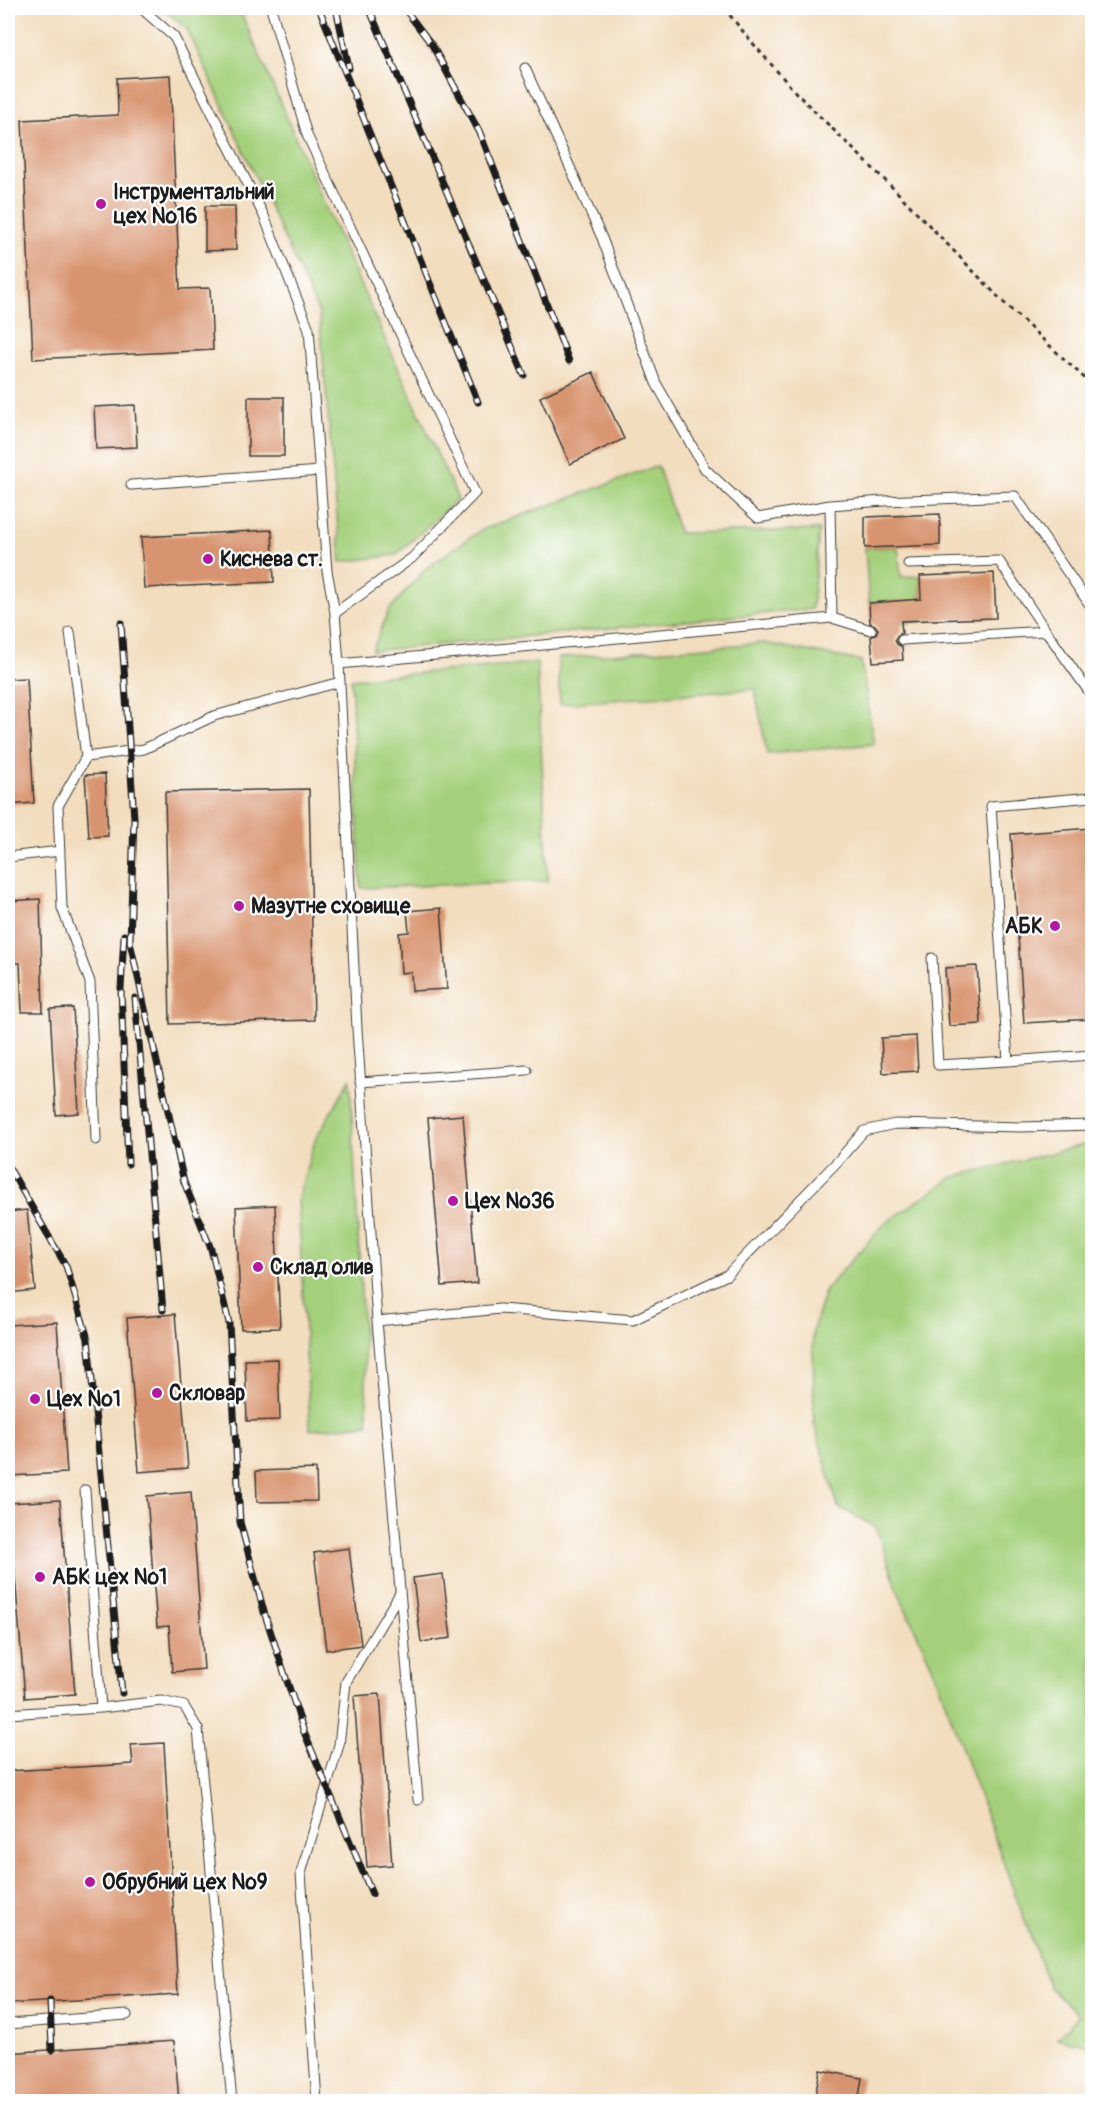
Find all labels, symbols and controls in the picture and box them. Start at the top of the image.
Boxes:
place label: Інструментальний цех №16 [113,179,275,230]
marker: Інструментальний цех №16 [94,197,108,211]
place label: Киснева ст. [220,546,323,573]
marker: Киснева ст. [201,552,215,566]
place label: Мазутне сховище [251,893,411,920]
marker: Мазутне сховище [232,899,246,913]
place label: АБК [1005,913,1043,940]
marker: АБК [1048,919,1062,933]
place label: Цех №36 [465,1188,555,1215]
marker: Цех №36 [446,1194,460,1208]
place label: Склад олив [270,1254,374,1281]
marker: Склад олив [251,1260,265,1274]
place label: Скловар [169,1380,245,1407]
place label: Цех №1 [47,1386,121,1413]
marker: Скловар [150,1386,164,1400]
marker: Цех №1 [28,1392,42,1406]
place label: АБК цех №1 [52,1564,167,1591]
marker: АБК цех №1 [33,1570,47,1584]
place label: Обрубний цех №9 [102,1869,268,1896]
marker: Обрубний цех №9 [83,1875,97,1889]

